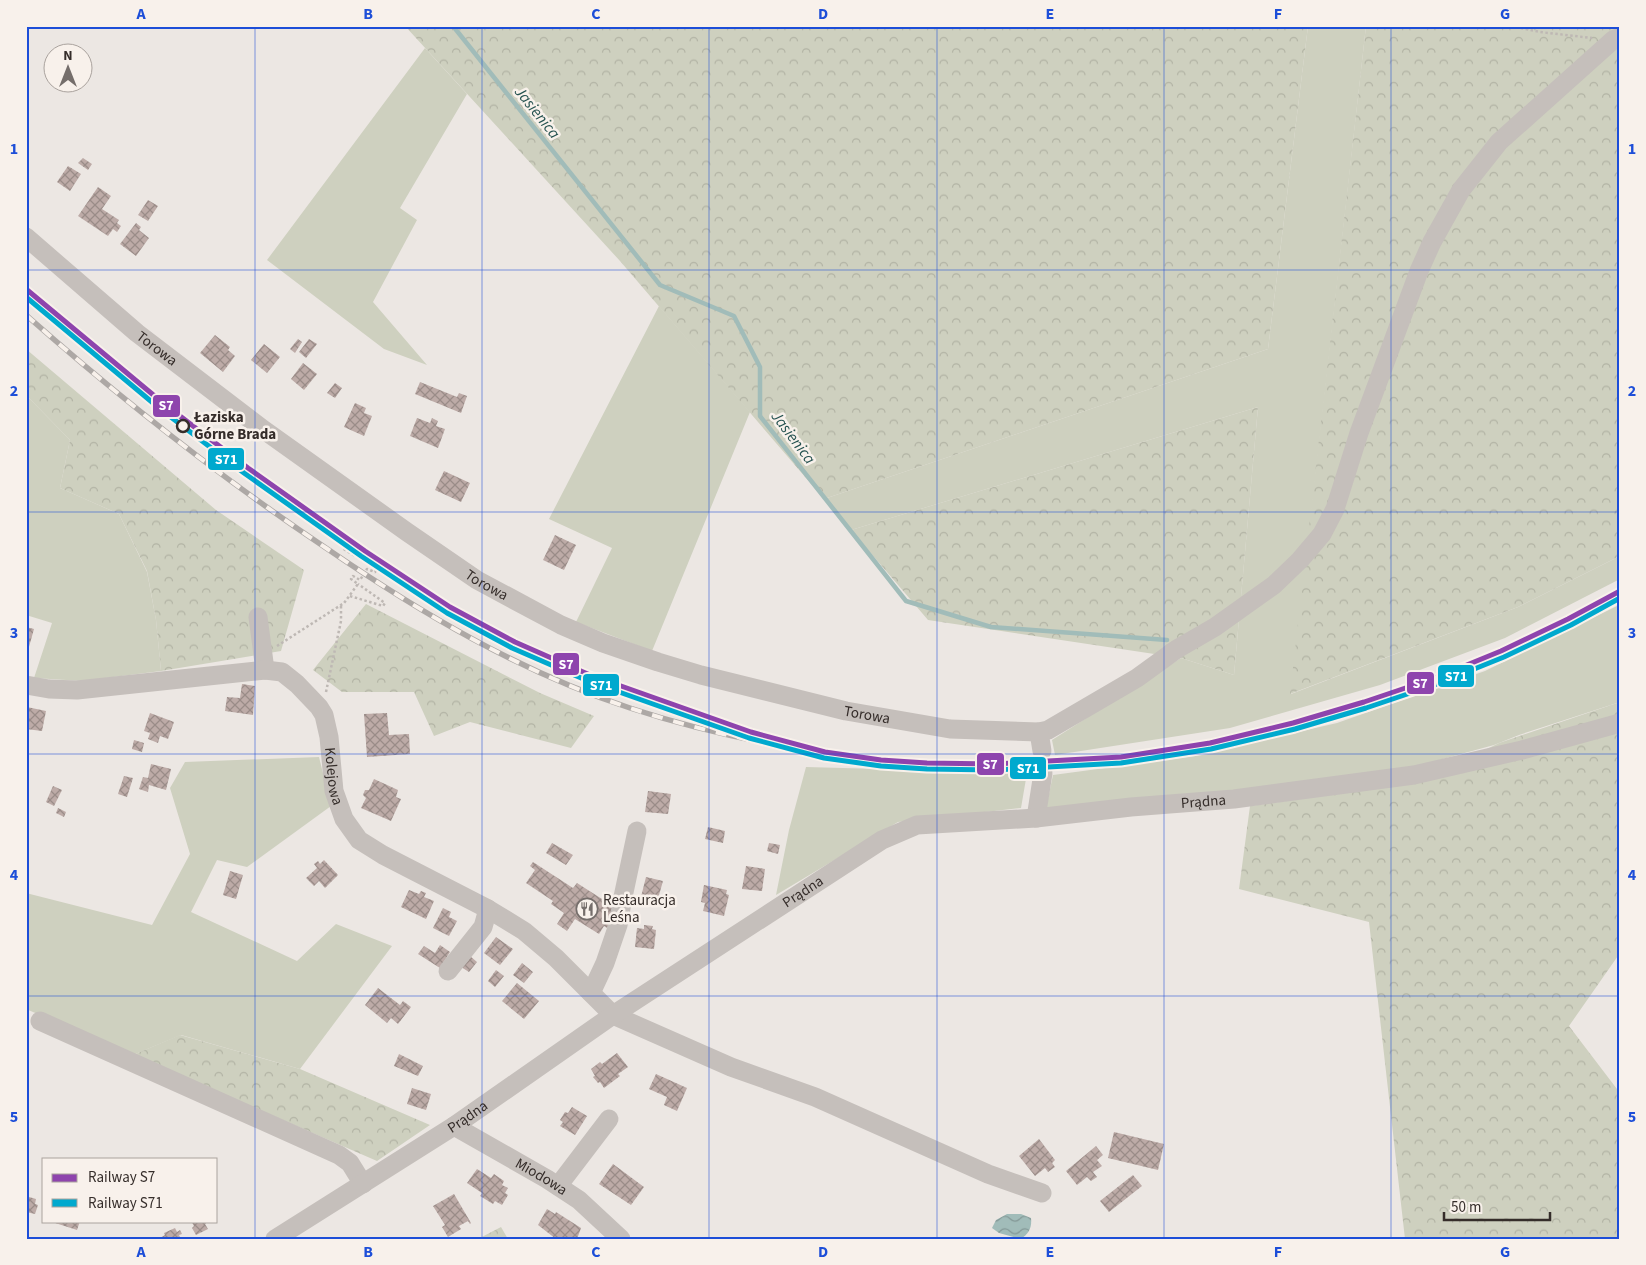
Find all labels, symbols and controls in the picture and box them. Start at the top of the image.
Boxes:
text: A [135,3,146,25]
text: B [363,3,373,25]
text: C [591,3,601,25]
text: D [818,3,828,25]
text: E [1046,3,1054,25]
text: F [1274,3,1282,25]
text: G [1500,3,1510,25]
north arrow [42,42,92,92]
text: N [63,46,73,66]
water label: Jasienica [509,81,565,144]
text: 1 [10,138,18,160]
text: 1 [1628,138,1636,160]
street label: Torowa [132,326,182,371]
text: 2 [10,380,18,402]
text: 2 [1628,380,1636,402]
line badge: S7 [152,394,181,418]
text: S7 [158,396,174,416]
water label: Jasienica [765,406,821,469]
place label: Łaziska Górne Brada [193,407,276,445]
marker: Łaziska Górne Brada [176,419,190,433]
line badge: S71 [207,447,245,471]
text: S71 [215,450,237,470]
street label: Torowa [461,565,512,606]
text: 3 [10,622,18,644]
text: 3 [1628,622,1636,644]
line badge: S7 [552,652,580,676]
text: S7 [558,655,574,675]
line badge: S71 [1437,664,1475,688]
text: S71 [1445,667,1467,687]
line badge: S7 [1406,671,1435,695]
line badge: S71 [582,673,620,697]
text: S7 [1412,674,1428,694]
text: S71 [590,676,612,696]
street label: Torowa [842,701,892,729]
street label: Kolejowa [319,746,348,808]
line badge: S7 [976,752,1005,776]
text: S7 [982,755,998,775]
line badge: S71 [1009,756,1047,780]
text: S71 [1017,759,1039,779]
street label: Prądna [1180,790,1227,814]
text: 4 [10,864,19,886]
text: 4 [1628,864,1637,886]
street label: Prądna [778,871,828,913]
place label: Restauracja Leśna [603,890,676,928]
restaurant icon: Restauracja Leśna [575,897,599,921]
street label: Prądna [443,1096,492,1139]
text: 5 [10,1106,18,1128]
text: 5 [1628,1106,1636,1128]
street label: Miodowa [511,1153,571,1201]
legend [42,1158,218,1222]
text: Railway S7 [88,1167,155,1188]
scale bar [1444,1190,1550,1222]
text: Railway S71 [88,1193,163,1214]
text: 50 m [1451,1197,1481,1218]
text: A [135,1241,146,1263]
text: B [363,1241,373,1263]
text: C [591,1241,601,1263]
text: D [818,1241,828,1263]
text: E [1046,1241,1054,1263]
text: F [1274,1241,1282,1263]
text: G [1500,1241,1510,1263]

